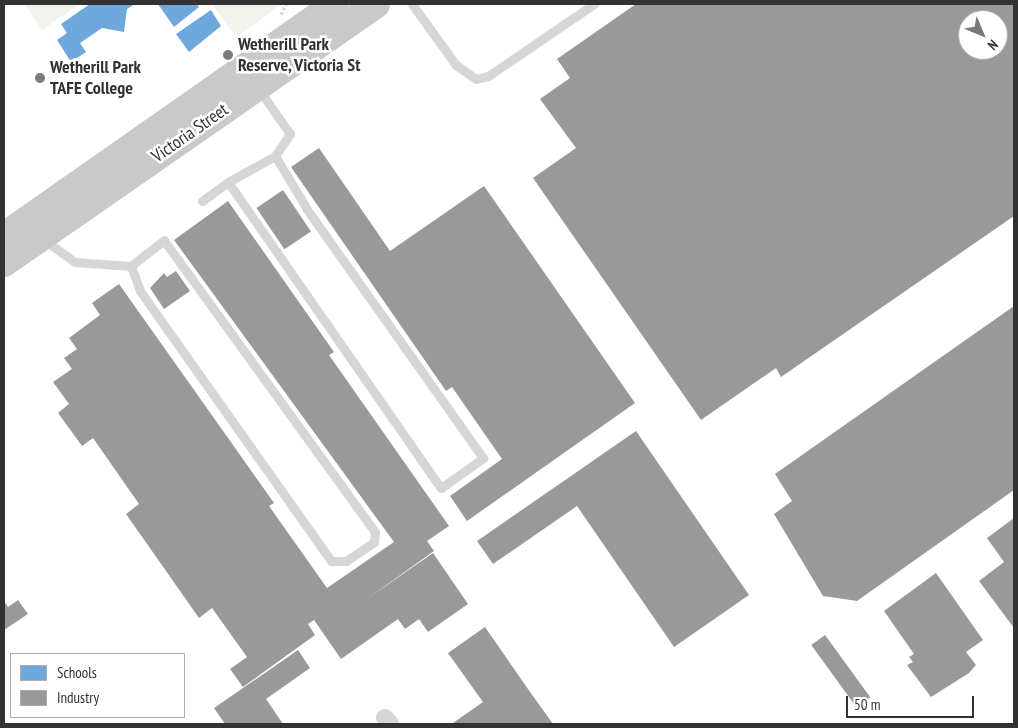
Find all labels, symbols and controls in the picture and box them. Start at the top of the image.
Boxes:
north arrow [958,10,1008,60]
place label: Wetherill Park Reserve, Victoria St [238,34,362,76]
text: N [984,36,1002,54]
marker: Wetherill Park Reserve, Victoria St [222,49,234,61]
place label: Wetherill Park TAFE College [50,57,141,100]
marker: Wetherill Park TAFE College [34,72,46,84]
street label: Victoria Street [148,99,232,167]
legend [10,653,185,718]
text: Schools [57,663,97,682]
scale bar [848,686,976,718]
text: Industry [57,688,99,707]
text: 50 m [854,695,880,714]

